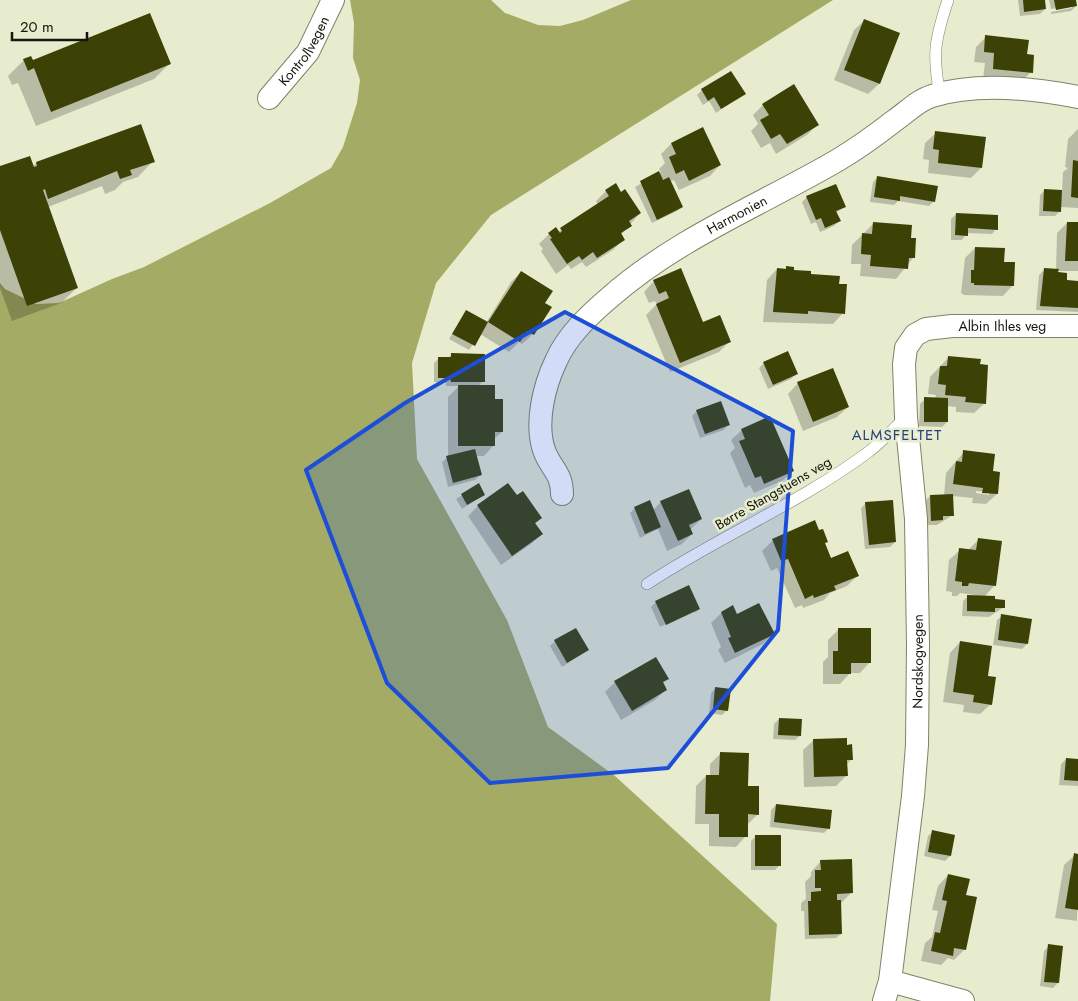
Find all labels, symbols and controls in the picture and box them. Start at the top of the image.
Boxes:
scale bar [12,10,88,42]
street label: Kontrollvegen [274,13,334,90]
text: 20 m [20,16,54,38]
street label: Harmonien [703,190,770,239]
street label: Albin Ihles veg [958,316,1046,336]
district label: ALMSFELTET [852,424,942,446]
street label: Børre Stangstuens veg [711,452,835,534]
street label: Nordskogvegen [907,614,928,709]

